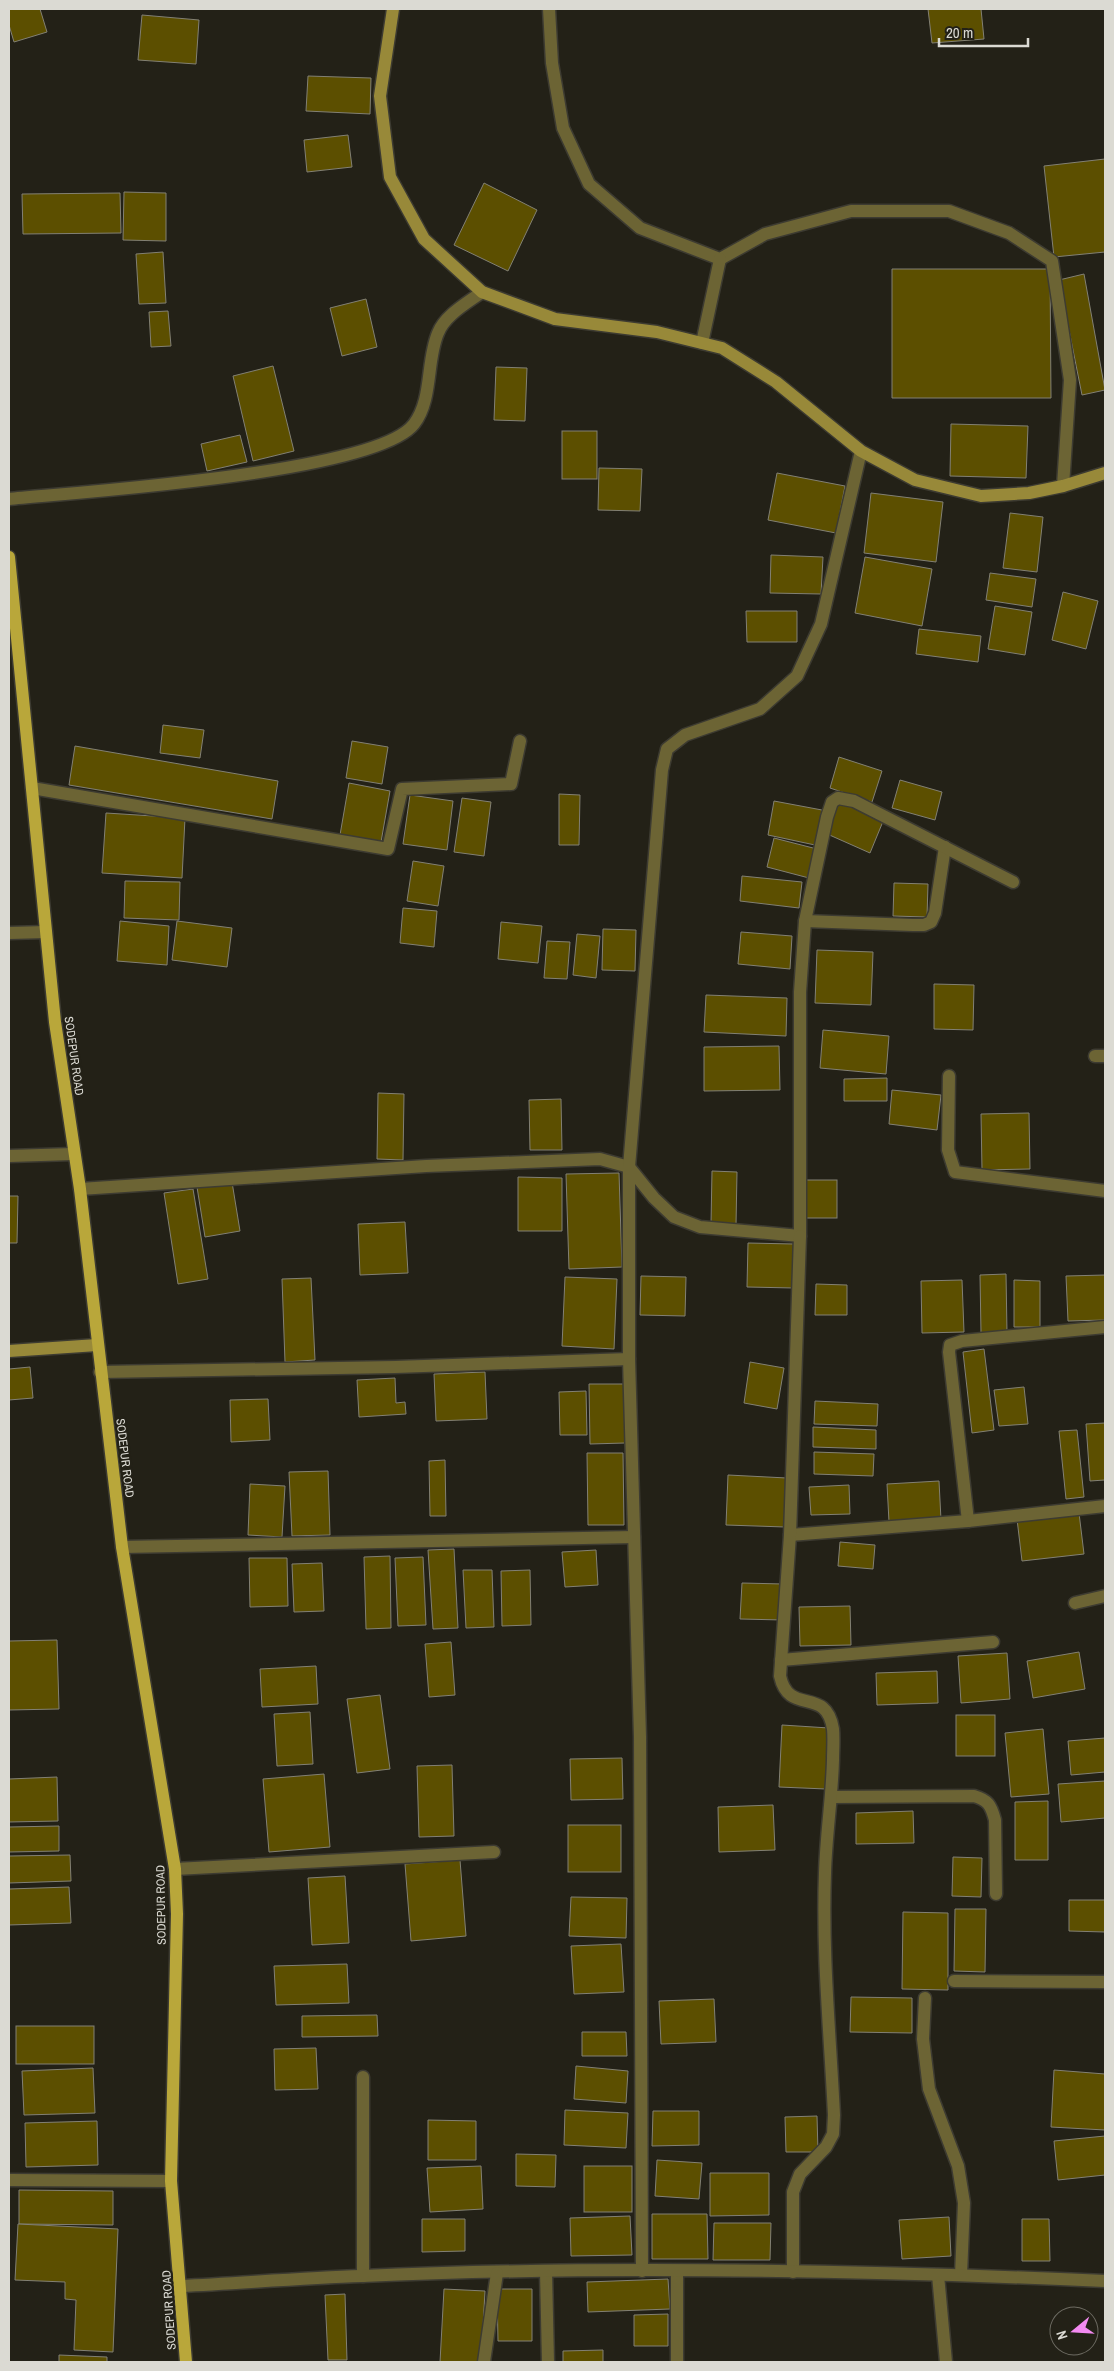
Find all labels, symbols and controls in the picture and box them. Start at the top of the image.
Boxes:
scale bar [939,15,1028,47]
text: 20 m [946,22,973,43]
street label: SODEPUR ROAD [61,1015,87,1097]
street label: SODEPUR ROAD [112,1417,138,1499]
street label: SODEPUR ROAD [152,1865,170,1945]
street label: SODEPUR ROAD [158,2270,180,2350]
north arrow [1049,2306,1099,2356]
text: N [1052,2328,1071,2342]

